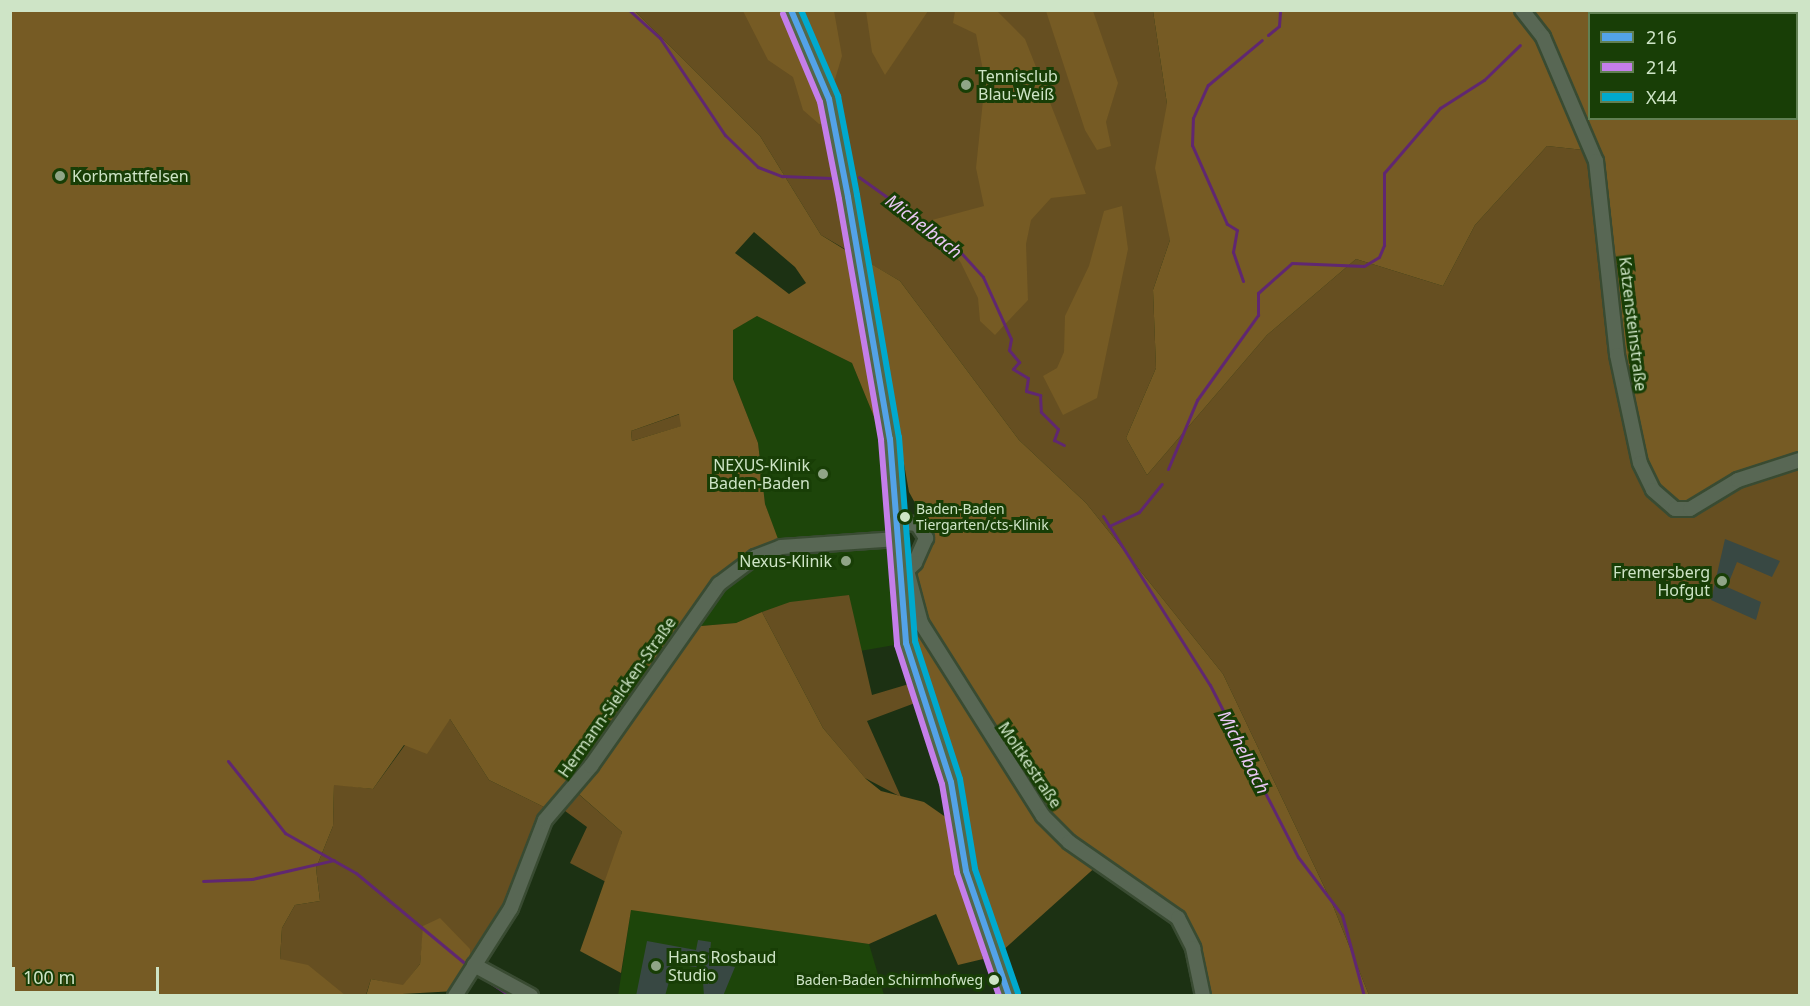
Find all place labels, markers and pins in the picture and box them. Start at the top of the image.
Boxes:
place label: Tennisclub Blau-Weiß [978,66,1058,104]
marker: Tennisclub Blau-Weiß [959,78,973,92]
place label: Korbmattfelsen [72,166,189,186]
marker: Korbmattfelsen [53,169,67,183]
place label: NEXUS-Klinik Baden-Baden [709,455,810,493]
marker: NEXUS-Klinik Baden-Baden [814,465,832,483]
place label: Baden-Baden Tiergarten/cts-Klinik [916,501,1049,534]
marker: Baden-Baden Tiergarten/cts-Klinik [899,511,911,523]
place label: Nexus-Klinik [739,551,832,571]
marker: Nexus-Klinik [837,552,855,570]
place label: Fremersberg Hofgut [1613,562,1710,600]
marker: Fremersberg Hofgut [1715,574,1729,588]
place label: Hans Rosbaud Studio [668,947,776,985]
marker: Hans Rosbaud Studio [649,959,663,973]
place label: Baden-Baden Schirmhofweg [796,972,983,988]
marker: Baden-Baden Schirmhofweg [988,974,1000,986]

